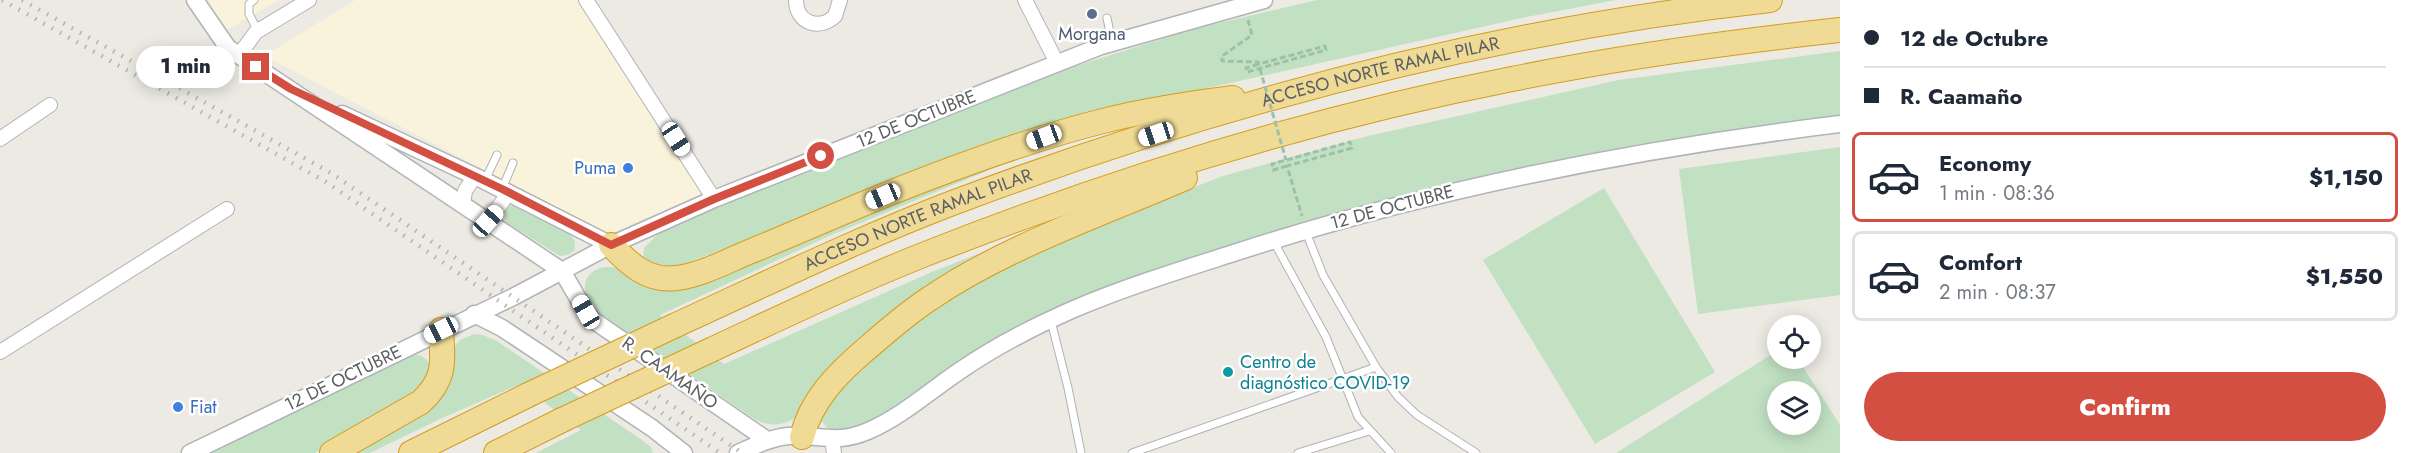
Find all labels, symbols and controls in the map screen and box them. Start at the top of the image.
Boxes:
marker: Morgana [1085,7,1099,21]
place label: Morgana [1058,21,1126,47]
text: 12 de Octubre [1900,22,2048,54]
street label: ACCESO NORTE RAMAL PILAR [1258,30,1501,113]
callout: 1 min [136,46,235,88]
text: 1 min [160,52,211,81]
route end [242,53,269,80]
text: R. Caamaño [1900,80,2023,112]
street label: 12 DE OCTUBRE [852,83,980,155]
car [659,119,693,159]
car [1136,120,1176,148]
car [1024,122,1064,152]
route start [807,142,834,169]
text: Economy [1939,147,2031,179]
icon: car [1867,150,1921,204]
place label: Puma [574,155,616,181]
marker: Puma [621,161,635,175]
text: $1,150 [2309,161,2383,193]
street label: ACCESO NORTE RAMAL PILAR [799,162,1036,277]
street label: 12 DE OCTUBRE [1327,178,1457,236]
text: 1 min · 08:36 [1939,179,2055,208]
car [863,181,903,211]
car [469,202,507,240]
text: Comfort [1939,246,2022,278]
icon: car [1867,249,1921,303]
text: $1,550 [2306,260,2383,292]
text: 2 min · 08:37 [1939,278,2056,307]
car [569,292,603,332]
car [421,314,461,346]
map controls [1767,315,1821,435]
button: locate [1767,315,1821,369]
street label: R. CAAMAÑO [617,330,723,416]
street label: 12 DE OCTUBRE [280,338,406,418]
place label: Centro de diagnóstico COVID-19 [1240,349,1410,396]
marker: Centro de diagnóstico COVID-19 [1221,365,1235,379]
button: Confirm [1864,372,2386,441]
button: layers [1767,381,1821,435]
place label: Fiat [190,394,217,420]
marker: Fiat [171,400,185,414]

